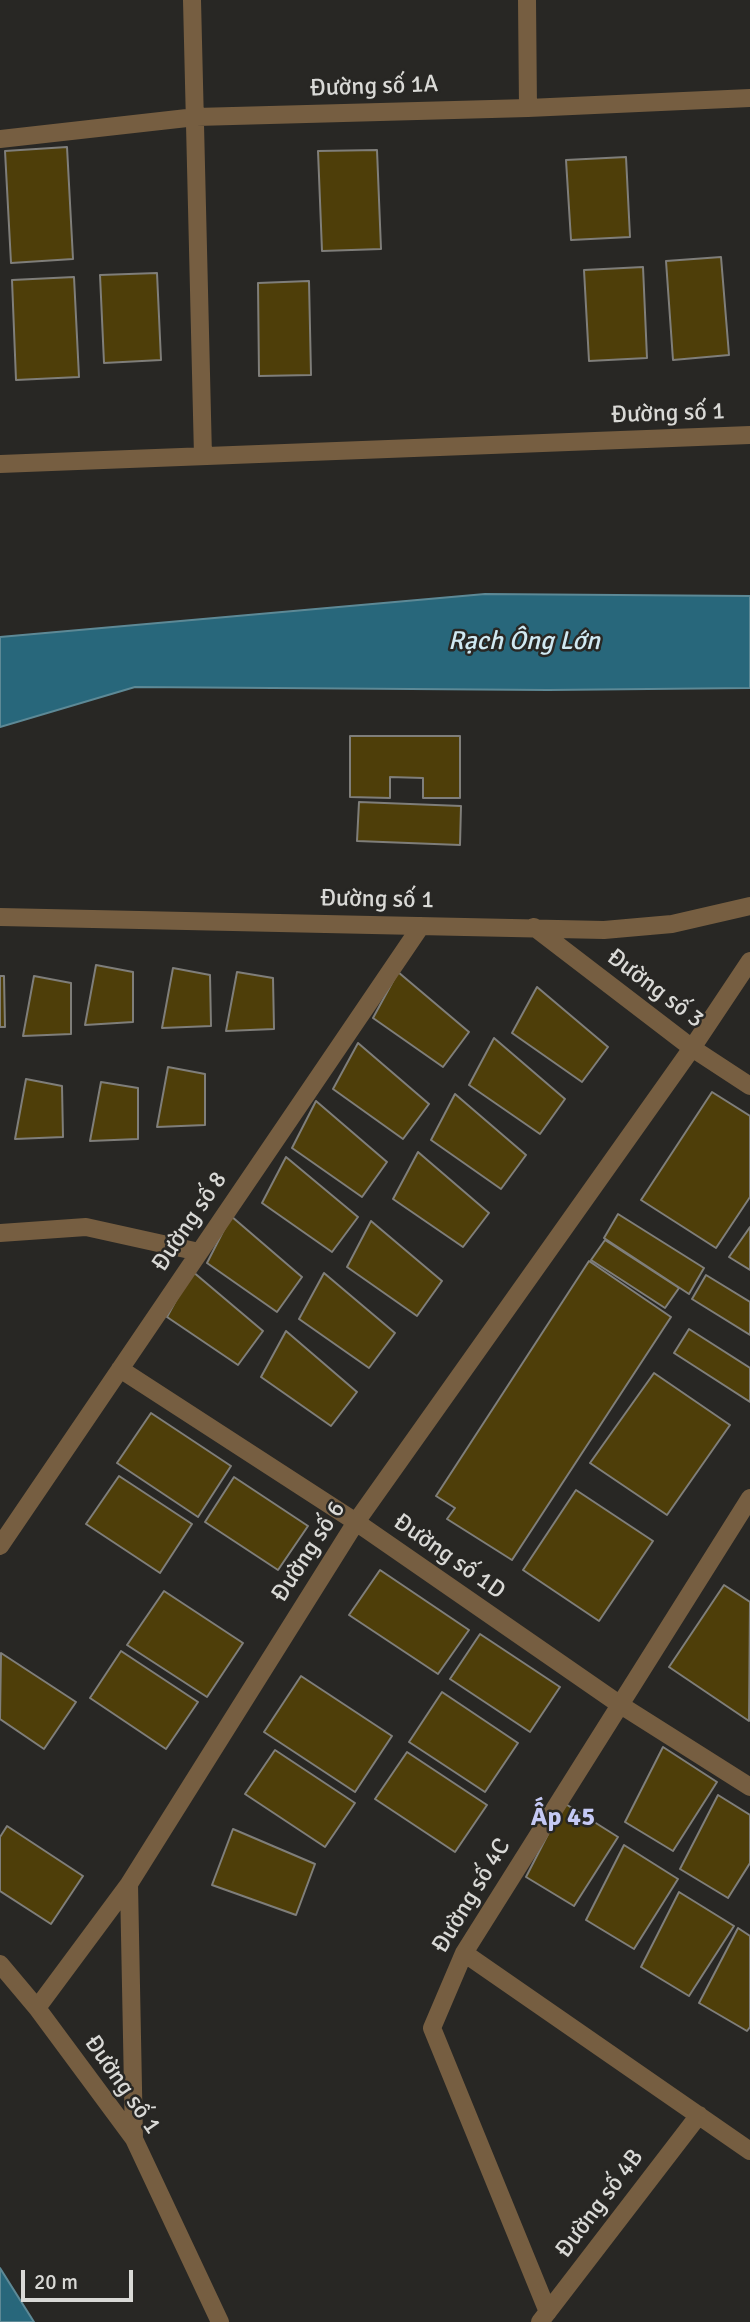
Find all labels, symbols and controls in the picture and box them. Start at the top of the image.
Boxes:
street label: Đường số 1A [309,70,439,104]
street label: Đường số 1 [611,398,725,430]
water label: Rạch Ông Lớn [448,626,600,658]
street label: Đường số 1 [320,885,434,915]
street label: Đường số 3 [601,943,709,1035]
street label: Đường số 8 [146,1167,234,1277]
street label: Đường số 6 [266,1496,352,1608]
street label: Đường số 1D [388,1508,510,1606]
district label: Ấp 45 [531,1802,595,1834]
street label: Đường số 4C [427,1834,517,1958]
street label: Đường số 1 [78,2030,166,2140]
street label: Đường số 4B [550,2144,650,2264]
scale bar [24,2256,136,2300]
text: 20 m [34,2269,78,2295]

